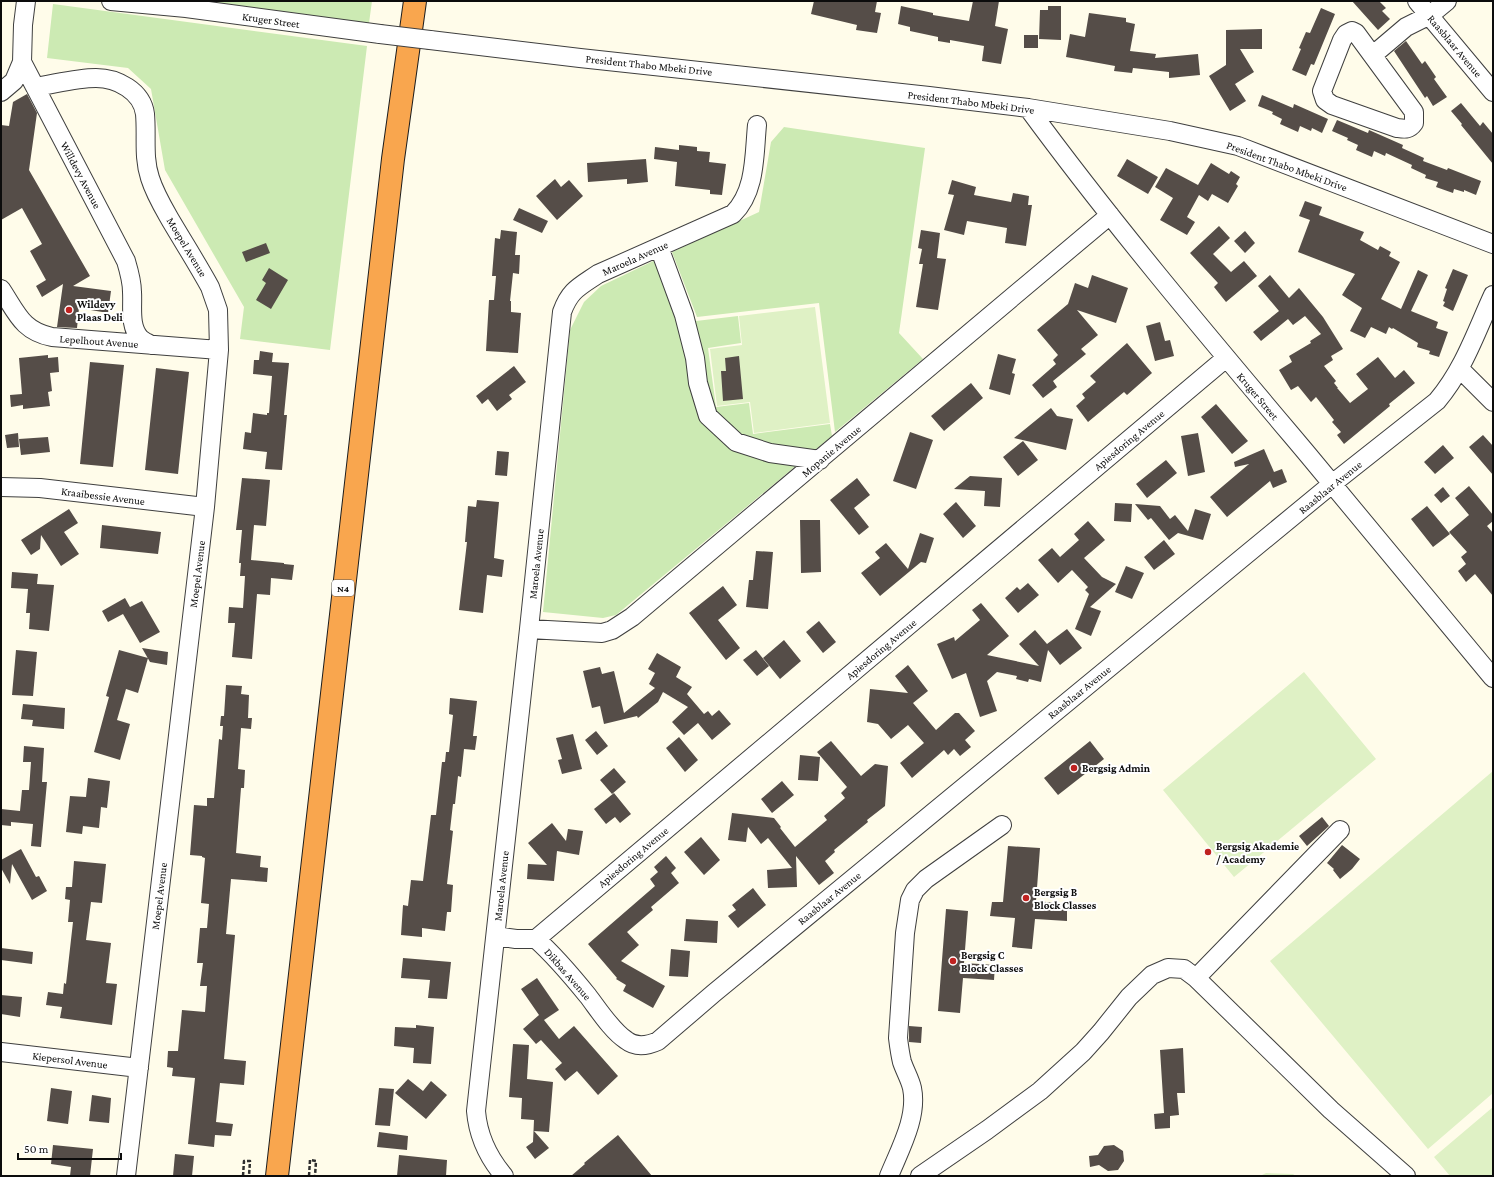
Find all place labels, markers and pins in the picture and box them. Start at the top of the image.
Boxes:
place label: Wildevy Plaas Deli [76,298,124,323]
marker: Wildevy Plaas Deli [64,305,74,315]
place label: Bergsig Admin [1082,762,1151,774]
marker: Bergsig Admin [1069,763,1079,773]
place label: Bergsig Akademie / Academy [1216,840,1299,865]
marker: Bergsig Akademie / Academy [1203,847,1213,857]
place label: Bergsig B Block Classes [1034,886,1097,911]
marker: Bergsig B Block Classes [1021,893,1031,903]
place label: Bergsig C Block Classes [961,949,1024,974]
marker: Bergsig C Block Classes [948,956,958,966]

